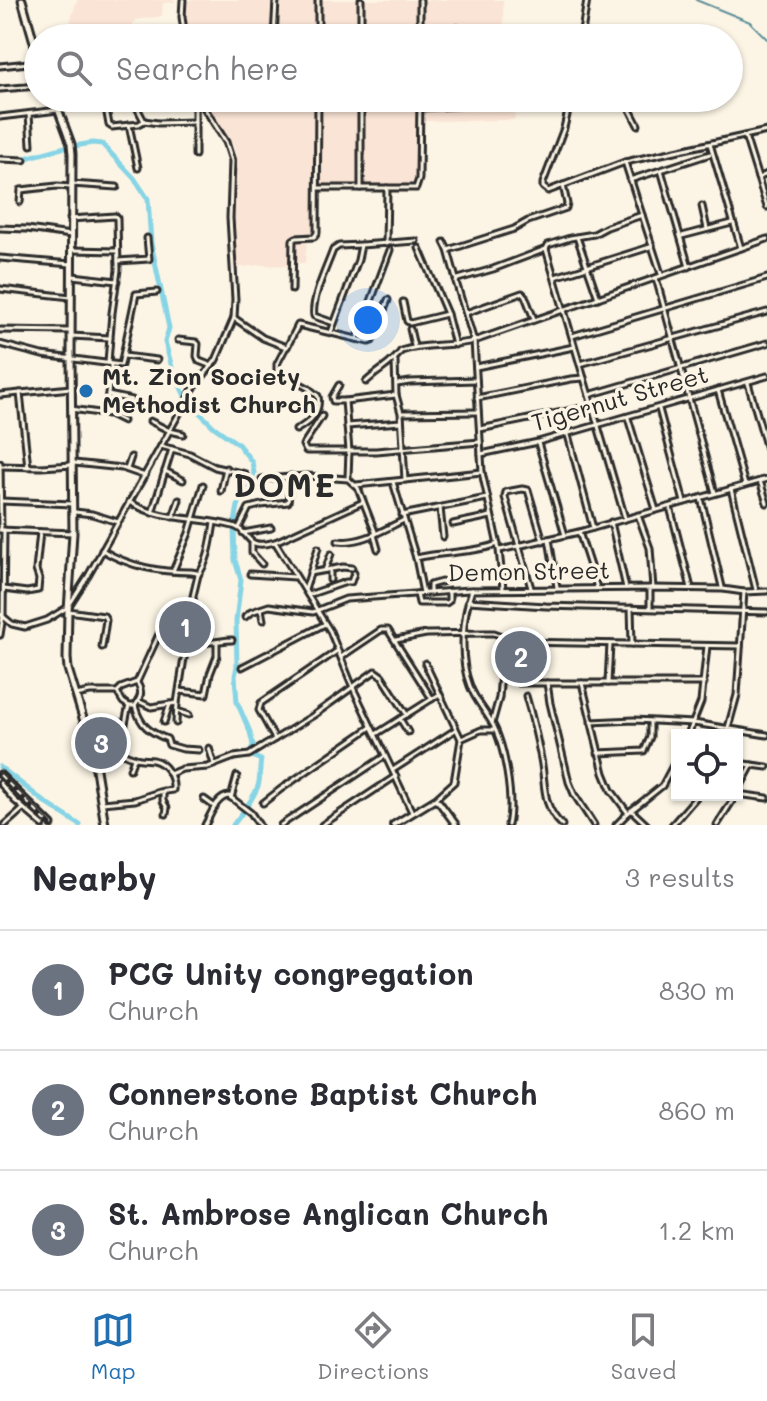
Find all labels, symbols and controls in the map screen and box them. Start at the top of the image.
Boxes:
search box [24,24,743,112]
icon: search [52,46,96,90]
text: Search here [116,48,299,88]
your location [348,300,388,340]
street label: Tigernut Street [528,357,712,438]
place label: Mt. Zion Society Methodist Church [102,360,316,419]
marker: Mt. Zion Society Methodist Church [77,382,95,400]
district label: DOME [233,463,337,505]
street label: Demon Street [448,554,610,587]
pin: 1 [159,597,211,657]
pin: 2 [495,627,547,687]
pin: 3 [75,713,127,773]
map controls [671,729,743,801]
button: locate [671,729,743,801]
text: Nearby [32,855,157,900]
text: 3 results [625,860,735,894]
text: PCG Unity congregation [108,953,473,993]
text: 1 [52,973,64,1007]
text: 830 m [659,973,735,1007]
text: Church [108,993,198,1027]
text: Connerstone Baptist Church [108,1073,537,1113]
text: 2 [51,1093,65,1127]
text: 860 m [658,1093,735,1127]
text: Church [108,1113,198,1147]
text: St. Ambrose Anglican Church [108,1193,548,1233]
text: 3 [50,1213,66,1247]
text: 1.2 km [658,1213,735,1247]
text: Church [108,1233,198,1267]
tab: Map [91,1308,136,1385]
tab: Directions [317,1308,429,1385]
tab: Saved [611,1308,676,1385]

